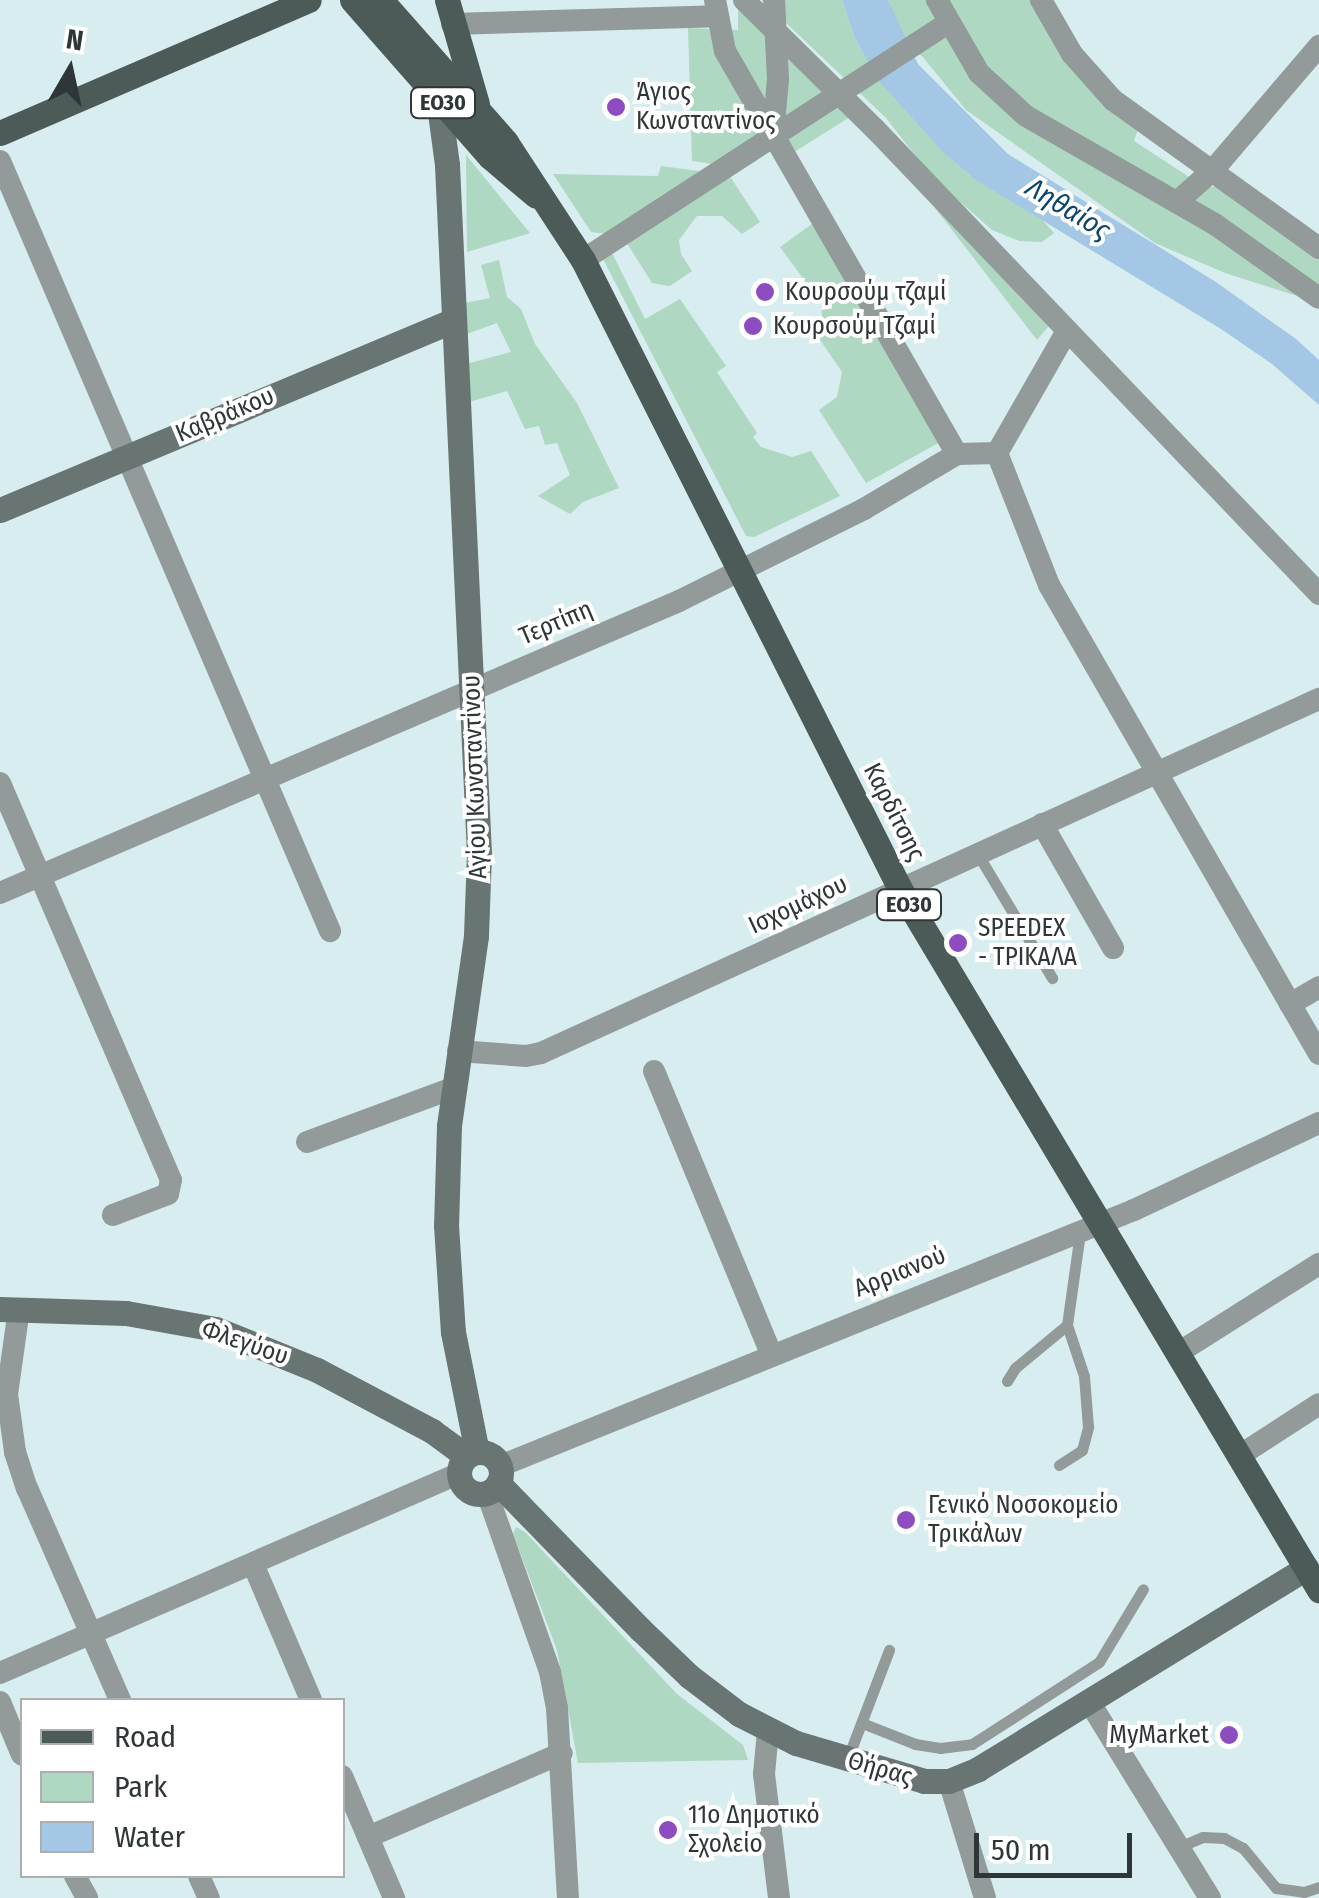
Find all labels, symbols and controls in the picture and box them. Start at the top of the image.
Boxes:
north arrow [20,20,120,120]
text: N [64,22,86,57]
place label: Άγιος Κωνσταντίνος [636,78,776,137]
road number: ΕΟ30 [408,86,478,120]
marker: Άγιος Κωνσταντίνος [605,96,627,118]
water label: Ληθαίος [1020,171,1116,247]
place label: Κουρσούμ τζαμί [785,277,946,307]
marker: Κουρσούμ τζαμί [754,281,776,303]
place label: Κουρσούμ Τζαμί [773,311,936,341]
marker: Κουρσούμ Τζαμί [742,315,764,337]
street label: Καβράκου [171,381,279,449]
street label: Τερτίπη [515,594,597,652]
street label: Αγίου Κωνσταντίνου [456,674,494,880]
street label: Καρδίτσης [857,758,931,866]
street label: Ισχομάχου [744,869,852,941]
road number: ΕΟ30 [874,888,944,922]
place label: SPEEDEX - ΤΡΙΚΑΛΑ [978,914,1077,973]
marker: SPEEDEX - ΤΡΙΚΑΛΑ [947,932,969,954]
street label: Αρριανού [850,1240,950,1304]
street label: Φλεγύου [198,1314,292,1372]
place label: Γενικό Νοσοκομείο Τρικάλων [928,1491,1118,1550]
marker: Γενικό Νοσοκομείο Τρικάλων [893,1507,919,1533]
legend [20,1698,345,1878]
text: Road [114,1719,176,1755]
place label: MyMarket [1109,1720,1209,1750]
marker: MyMarket [1218,1724,1240,1746]
street label: Θήρας [844,1746,916,1792]
text: Park [114,1769,167,1805]
place label: 11ο Δημοτικό Σχολείο [688,1801,820,1860]
scale bar [979,1813,1136,1875]
text: Water [114,1819,185,1855]
marker: 11ο Δημοτικό Σχολείο [657,1819,679,1841]
text: 50 m [991,1832,1051,1868]

